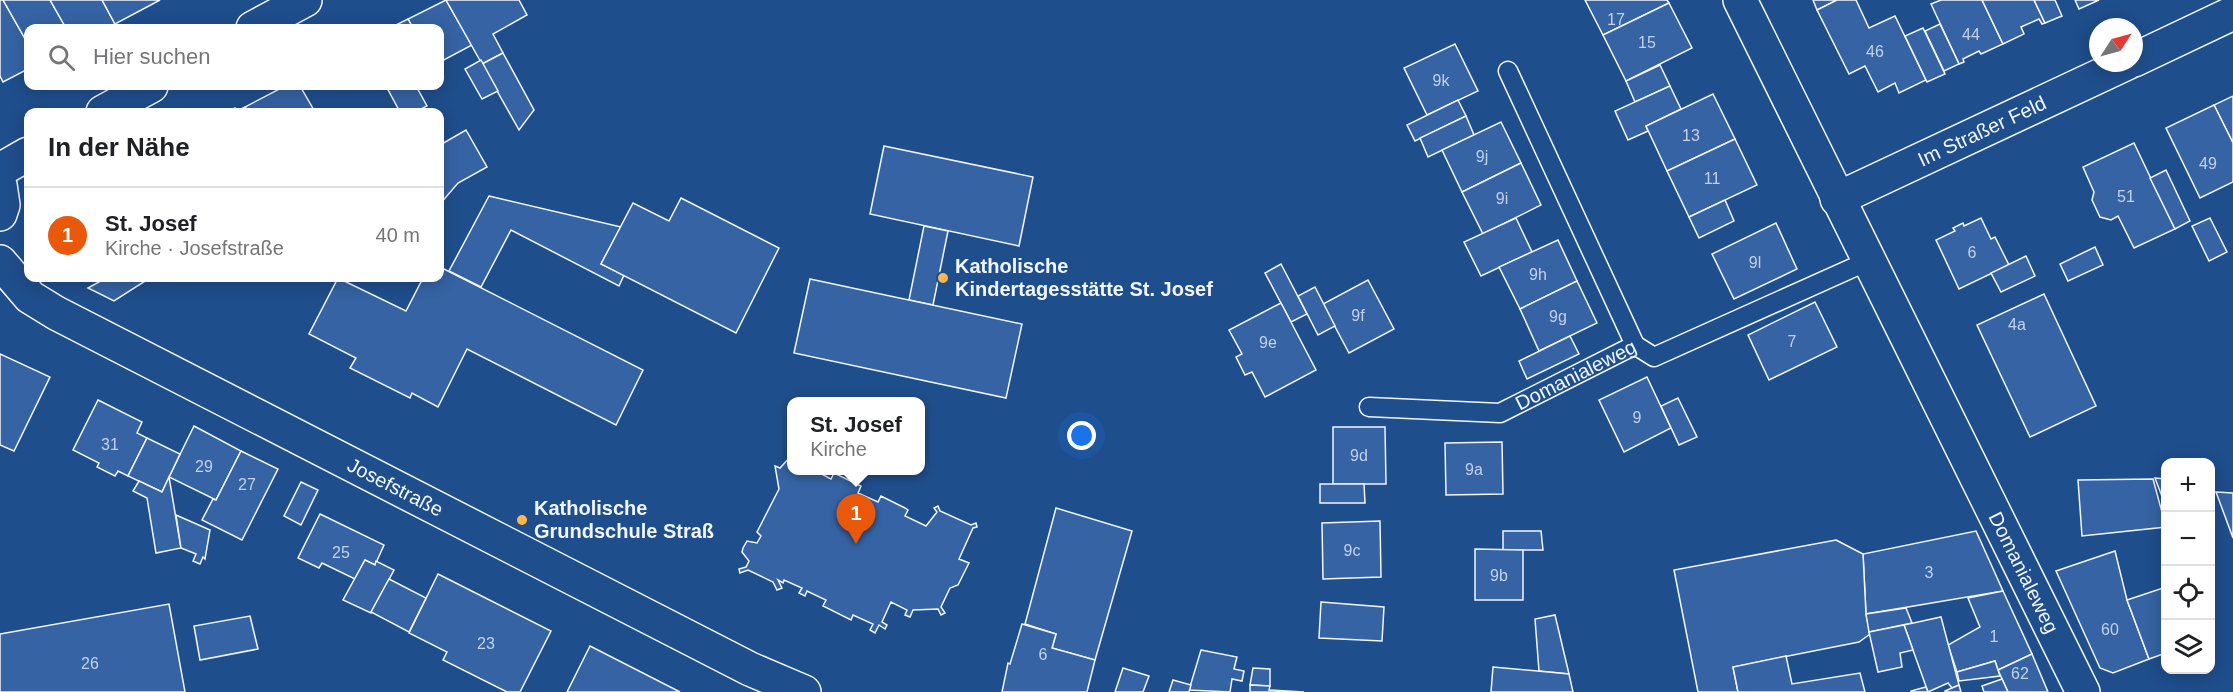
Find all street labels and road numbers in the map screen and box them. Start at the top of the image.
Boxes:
street label: Im Straßer Feld [1914,92,2049,171]
street label: Domanialeweg [1512,335,1640,414]
street label: Josefstraße [344,453,447,521]
street label: Domanialeweg [1985,508,2063,637]

